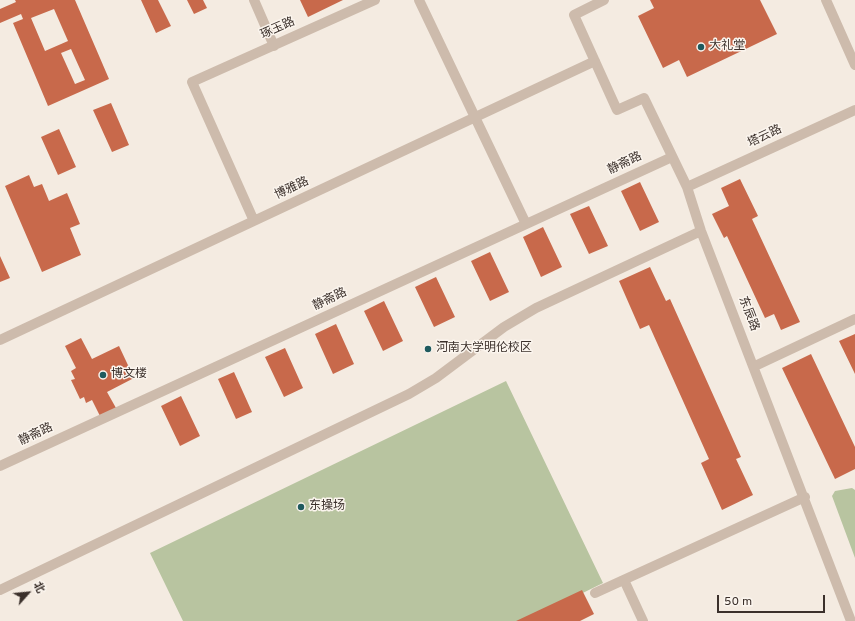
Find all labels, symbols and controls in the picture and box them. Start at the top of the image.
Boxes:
street label: 琢玉路 [259,15,297,43]
place label: 大礼堂 [709,40,745,54]
marker: 大礼堂 [696,42,706,52]
street label: 塔云路 [746,123,784,151]
street label: 静斋路 [606,150,644,178]
street label: 博雅路 [273,175,311,203]
street label: 静斋路 [311,286,349,314]
street label: 东辰路 [735,295,761,333]
place label: 河南大学明伦校区 [436,342,532,356]
marker: 河南大学明伦校区 [423,344,433,354]
place label: 博文楼 [111,368,147,382]
marker: 博文楼 [98,370,108,380]
street label: 静斋路 [17,421,55,449]
place label: 东操场 [309,500,345,514]
marker: 东操场 [296,502,306,512]
north arrow [8,573,48,613]
text: 北 [30,579,47,596]
scale bar [719,587,827,613]
text: 50 m [724,594,752,610]

